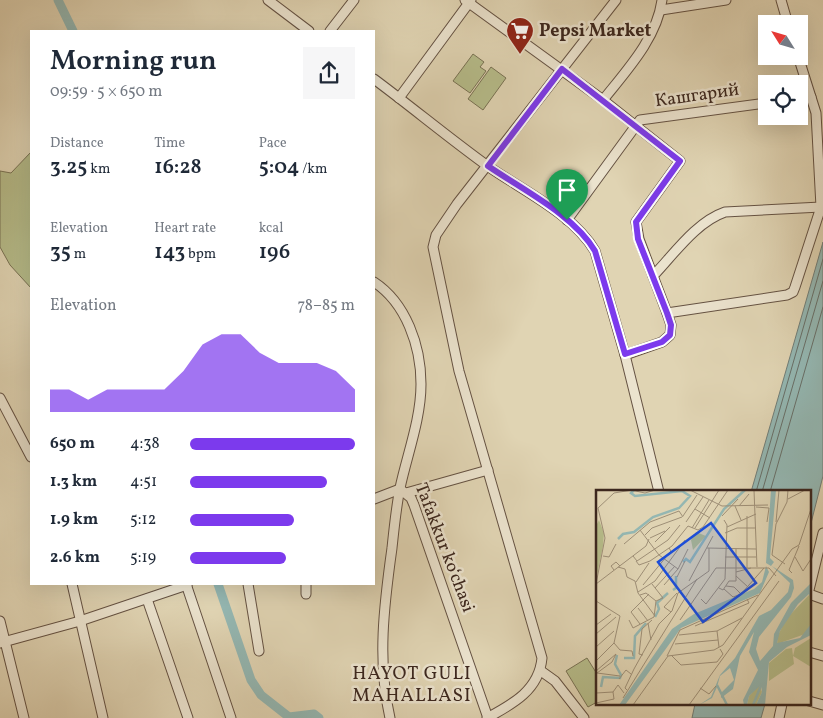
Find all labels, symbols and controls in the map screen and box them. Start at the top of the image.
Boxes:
north arrow [758,15,808,65]
map controls [758,15,808,125]
supermarket icon: Pepsi Market [505,16,535,55]
place label: Pepsi Market [539,19,651,44]
text: Morning run [50,42,217,81]
button: share [303,47,355,99]
button: locate [758,75,808,125]
street label: Кашгарий [653,78,741,114]
text: 09:59 · 5 × 650 m [50,81,162,103]
text: Distance [50,134,104,153]
text: Time [154,134,185,153]
text: Pace [259,134,287,153]
text: 3.25 [50,153,87,182]
text: 16:28 [154,153,202,182]
text: 5:04 [259,153,299,182]
text: km [87,160,110,179]
text: /km [299,160,327,179]
pin [546,169,588,220]
icon: arrive [553,176,581,204]
text: Elevation [50,219,108,238]
text: Heart rate [154,219,216,238]
text: kcal [259,219,284,238]
text: 35 [50,238,71,267]
text: 143 [154,238,185,267]
text: 196 [259,238,290,267]
text: m [71,245,86,264]
text: bpm [185,245,216,264]
text: Elevation [50,295,117,317]
text: 78–85 m [298,295,355,317]
text: 650 m [50,433,95,455]
text: 4:38 [130,433,160,455]
text: 1.3 km [50,471,97,493]
text: 4:51 [130,471,157,493]
street label: Tafakkur ko‘chasi [408,480,480,616]
inset map [596,490,810,706]
text: 1.9 km [50,509,98,531]
text: 5:12 [130,509,156,531]
text: 2.6 km [50,547,100,569]
text: 5:19 [130,547,156,569]
district label: HAYOT GULI MAHALLASI [352,661,472,709]

